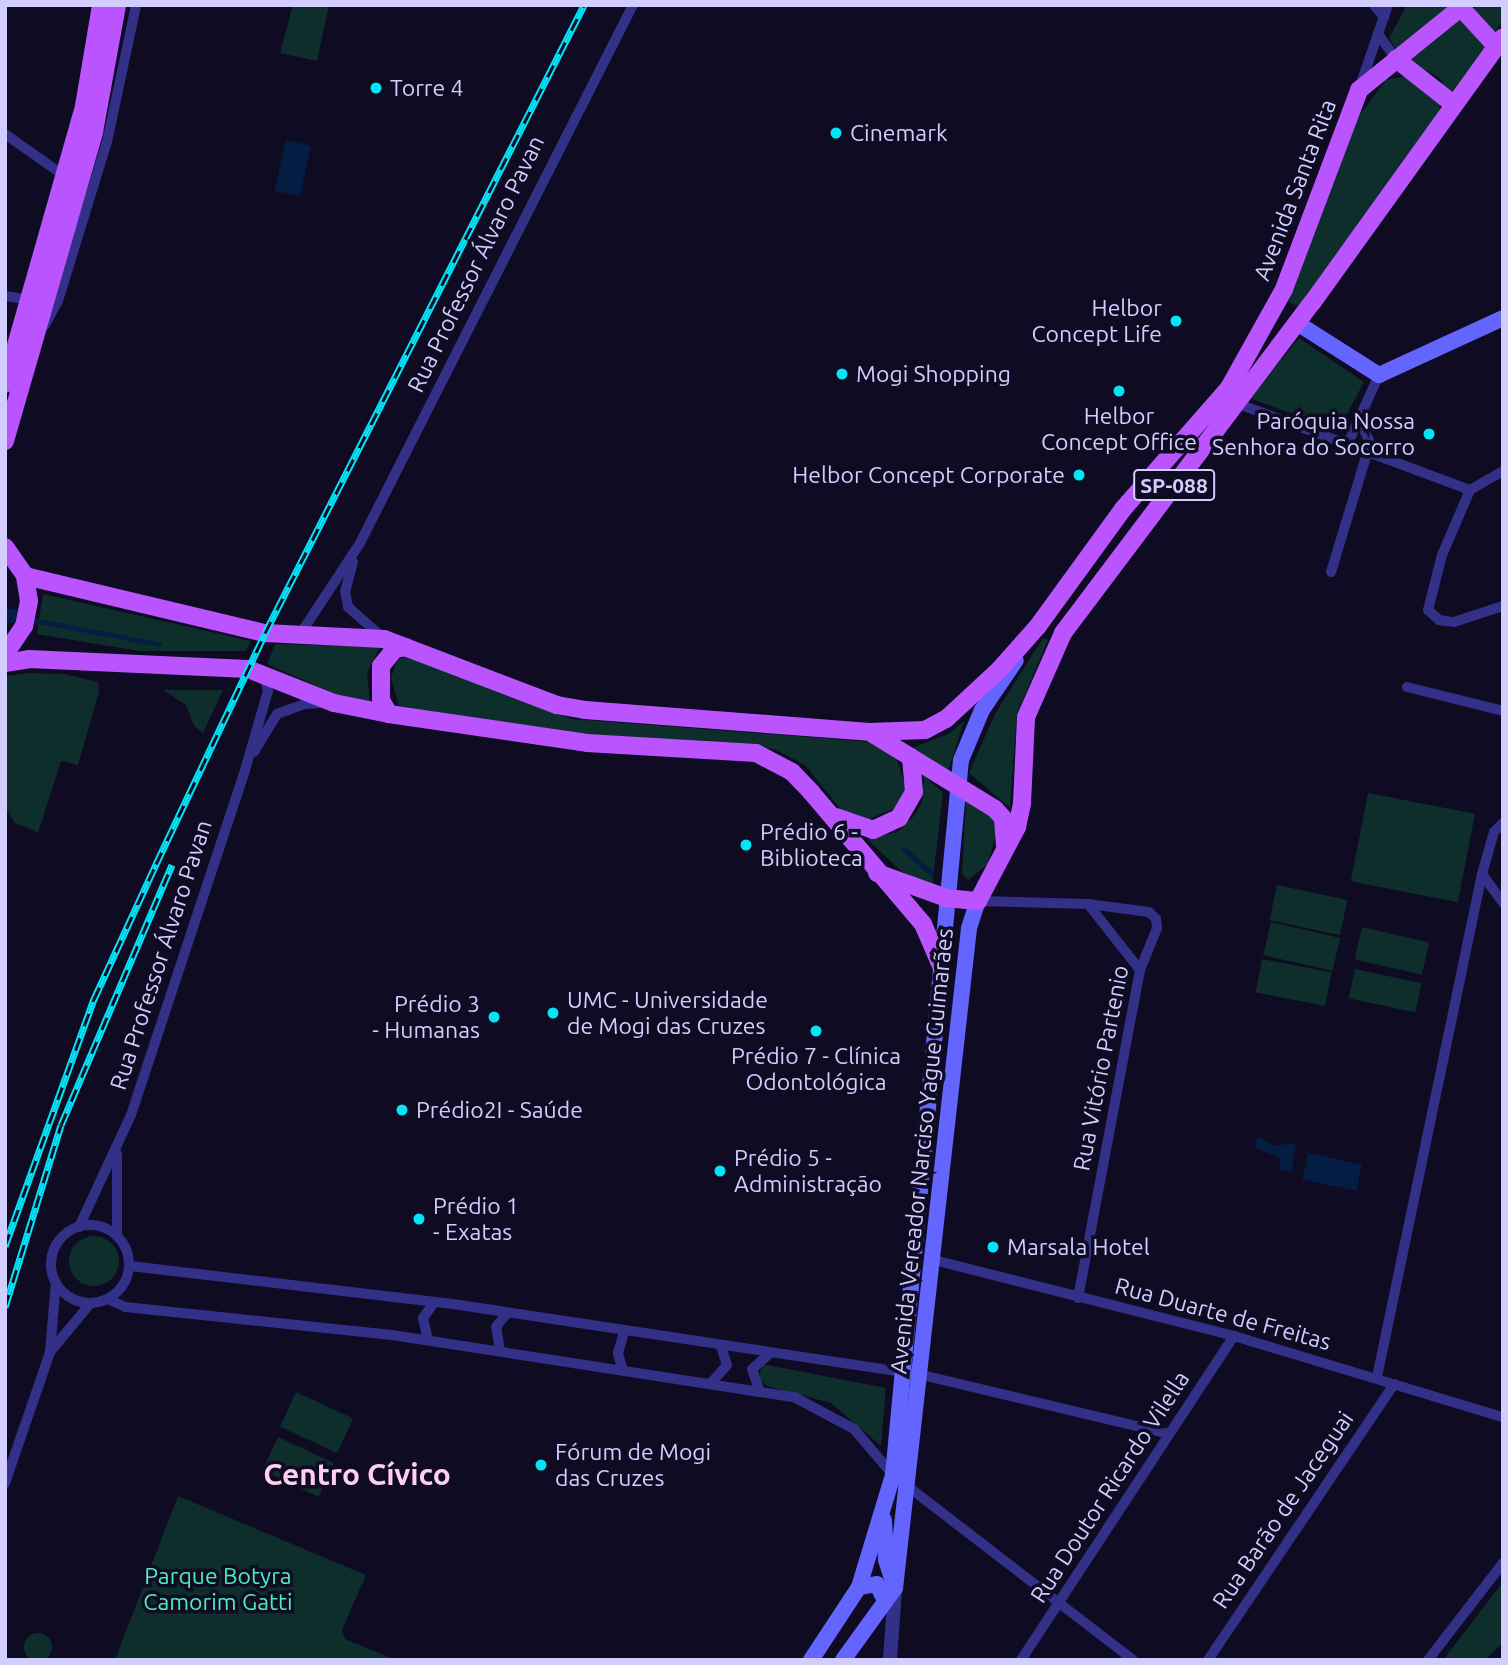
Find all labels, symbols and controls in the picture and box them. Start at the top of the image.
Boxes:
place label: Torre 4 [390,74,463,102]
marker: Torre 4 [368,80,384,96]
street label: Avenida Santa Rita [1248,96,1342,284]
place label: Cinemark [850,119,948,147]
marker: Cinemark [828,125,844,141]
street label: Rua Professor Álvaro Pavan [402,131,550,397]
place label: Helbor Concept Life [1032,294,1162,348]
marker: Helbor Concept Life [1168,313,1184,329]
place label: Mogi Shopping [856,360,1011,388]
marker: Mogi Shopping [834,366,850,382]
marker: Helbor Concept Office [1111,383,1127,399]
place label: Helbor Concept Office [1041,402,1197,456]
place label: Paróquia Nossa Senhora do Socorro [1212,407,1415,461]
marker: Paróquia Nossa Senhora do Socorro [1421,426,1437,442]
place label: Helbor Concept Corporate [792,461,1065,489]
marker: Helbor Concept Corporate [1071,467,1087,483]
road number: SP-088 [1132,468,1216,503]
street label: Rua Professor Álvaro Pavan [104,817,218,1093]
place label: Prédio 6 - Biblioteca [760,818,863,872]
marker: Prédio 6 - Biblioteca [738,837,754,853]
street label: Avenida Vereador Narciso Yague Guimarães [885,927,959,1375]
street label: Rua Vitório Partenio [1068,963,1134,1173]
place label: UMC - Universidade de Mogi das Cruzes [567,986,768,1040]
place label: Prédio 3 - Humanas [372,990,480,1044]
marker: UMC - Universidade de Mogi das Cruzes [545,1005,561,1021]
marker: Prédio 3 - Humanas [486,1009,502,1025]
marker: Prédio 7 - Clínica Odontológica [808,1023,824,1039]
place label: Prédio 7 - Clínica Odontológica [731,1042,901,1096]
place label: Prédio2I - Saúde [416,1096,583,1124]
marker: Prédio2I - Saúde [394,1102,410,1118]
place label: Prédio 5 - Administração [734,1144,882,1198]
marker: Prédio 5 - Administração [712,1163,728,1179]
place label: Prédio 1 - Exatas [433,1192,519,1246]
marker: Prédio 1 - Exatas [411,1211,427,1227]
place label: Marsala Hotel [1007,1233,1150,1261]
marker: Marsala Hotel [985,1239,1001,1255]
street label: Rua Duarte de Freitas [1112,1272,1334,1356]
street label: Rua Doutor Ricardo Vilella [1025,1366,1195,1608]
street label: Rua Barão de Jaceguai [1207,1406,1359,1614]
place label: Fórum de Mogi das Cruzes [555,1438,711,1492]
district label: Centro Cívico [263,1456,451,1492]
marker: Fórum de Mogi das Cruzes [533,1457,549,1473]
park label: Parque Botyra Camorim Gatti [143,1562,293,1616]

